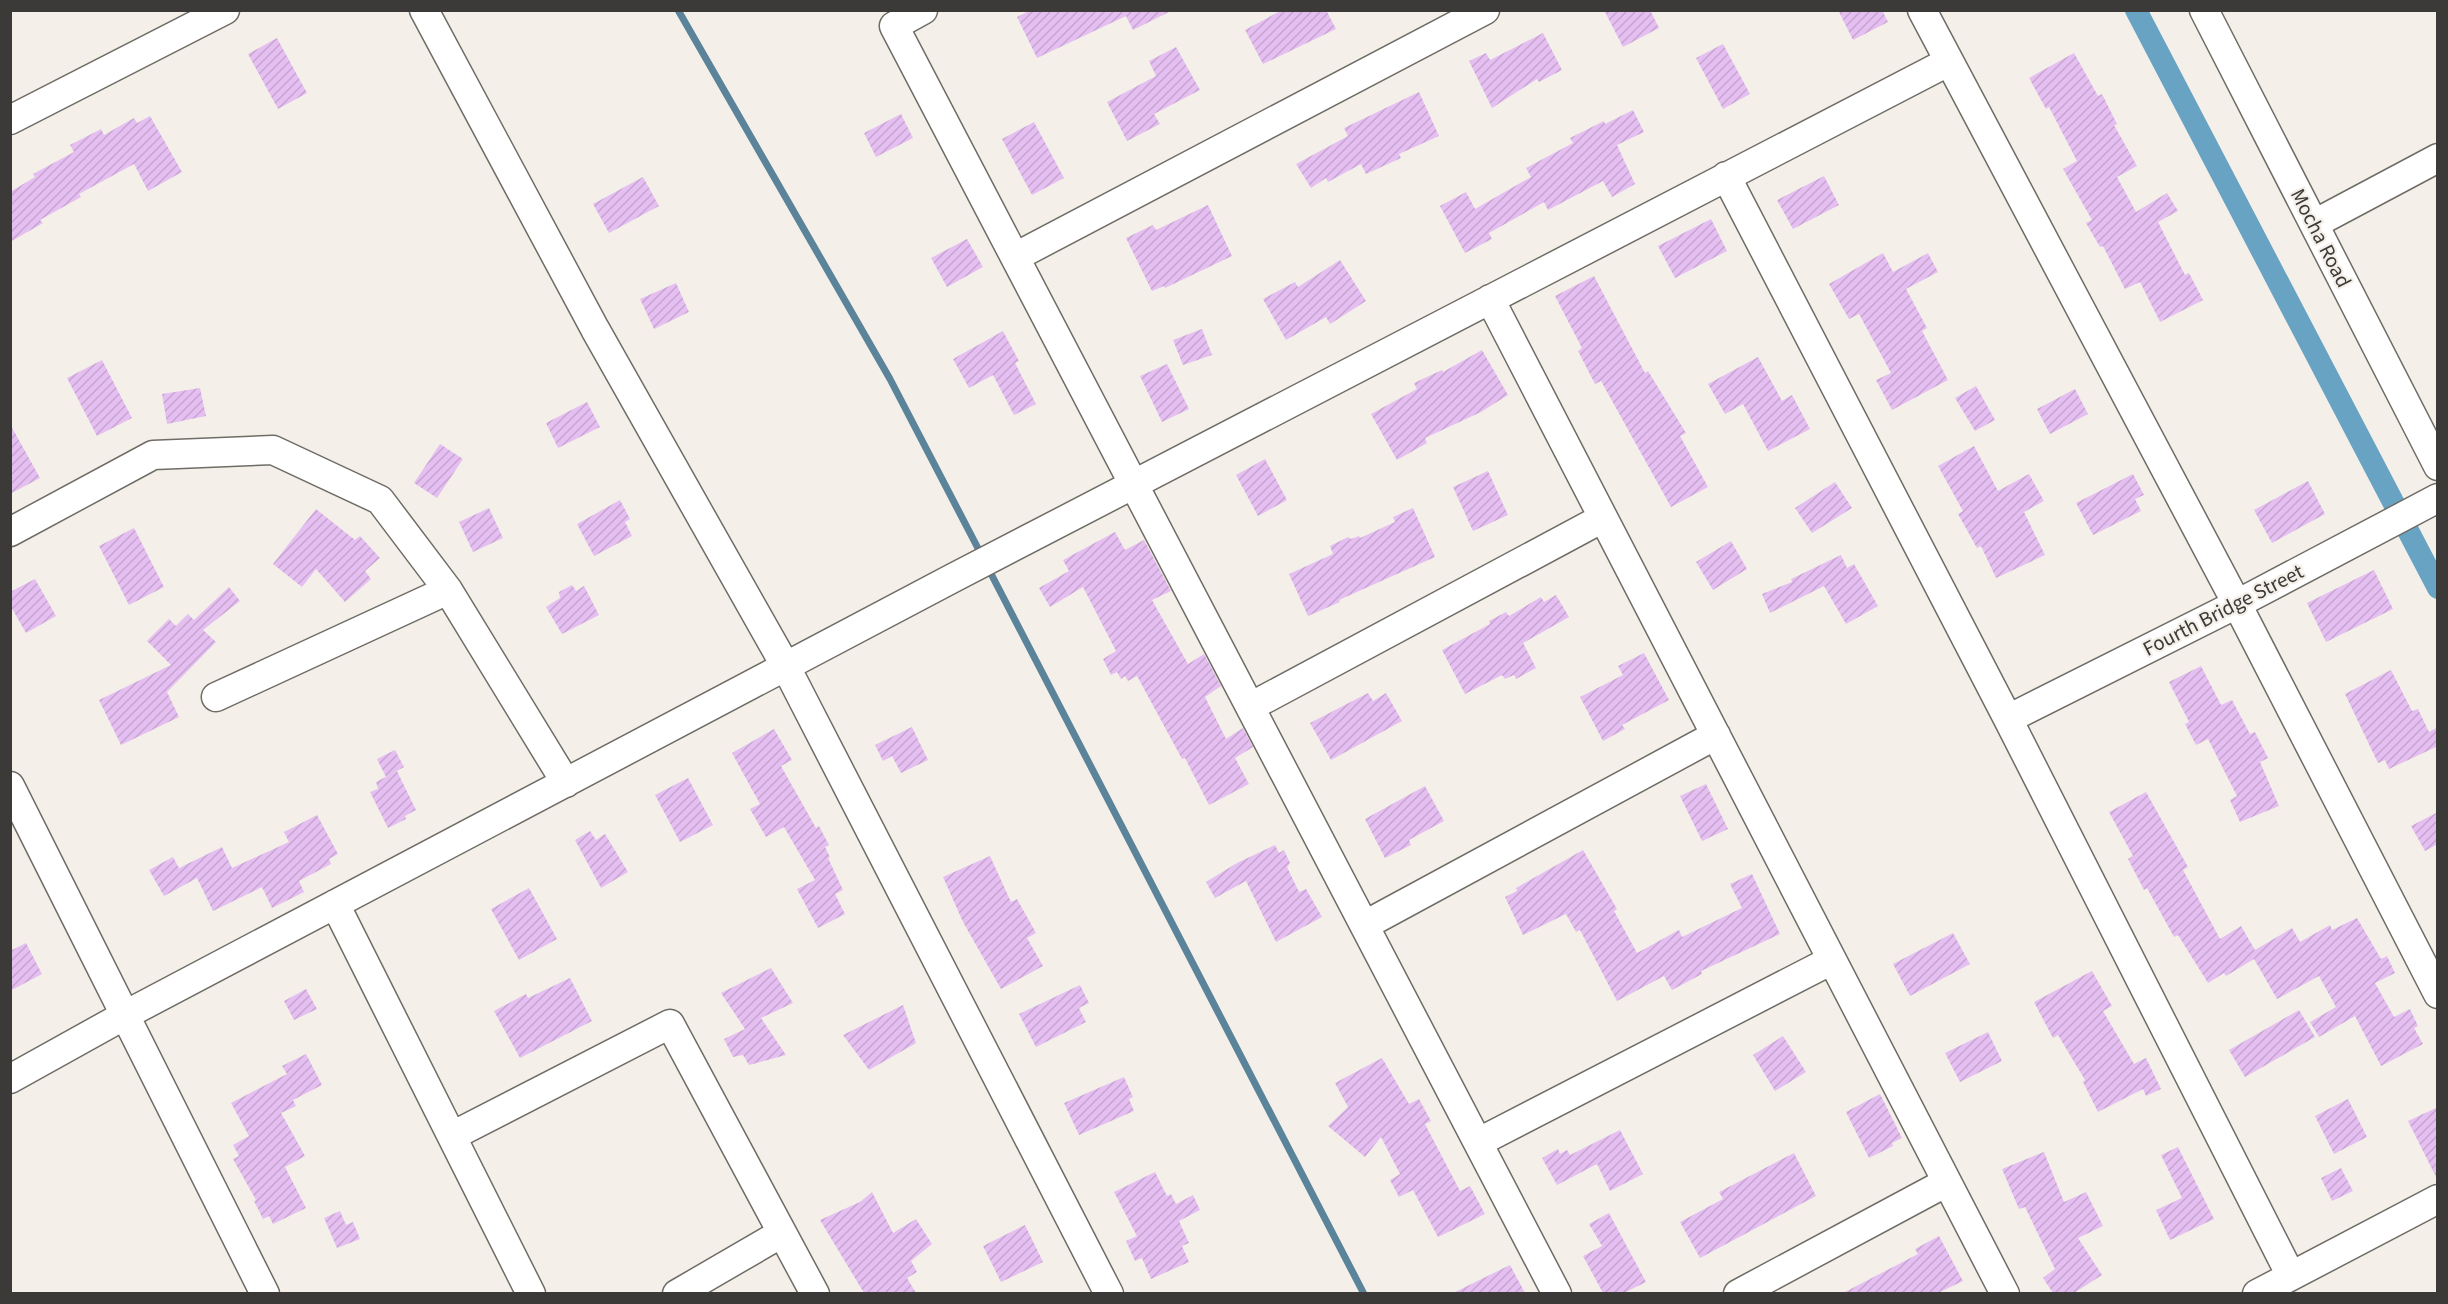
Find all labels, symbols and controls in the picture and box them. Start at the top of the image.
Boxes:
street label: Mocha Road [2283,183,2359,293]
street label: Fourth Bridge Street [2137,556,2309,664]

